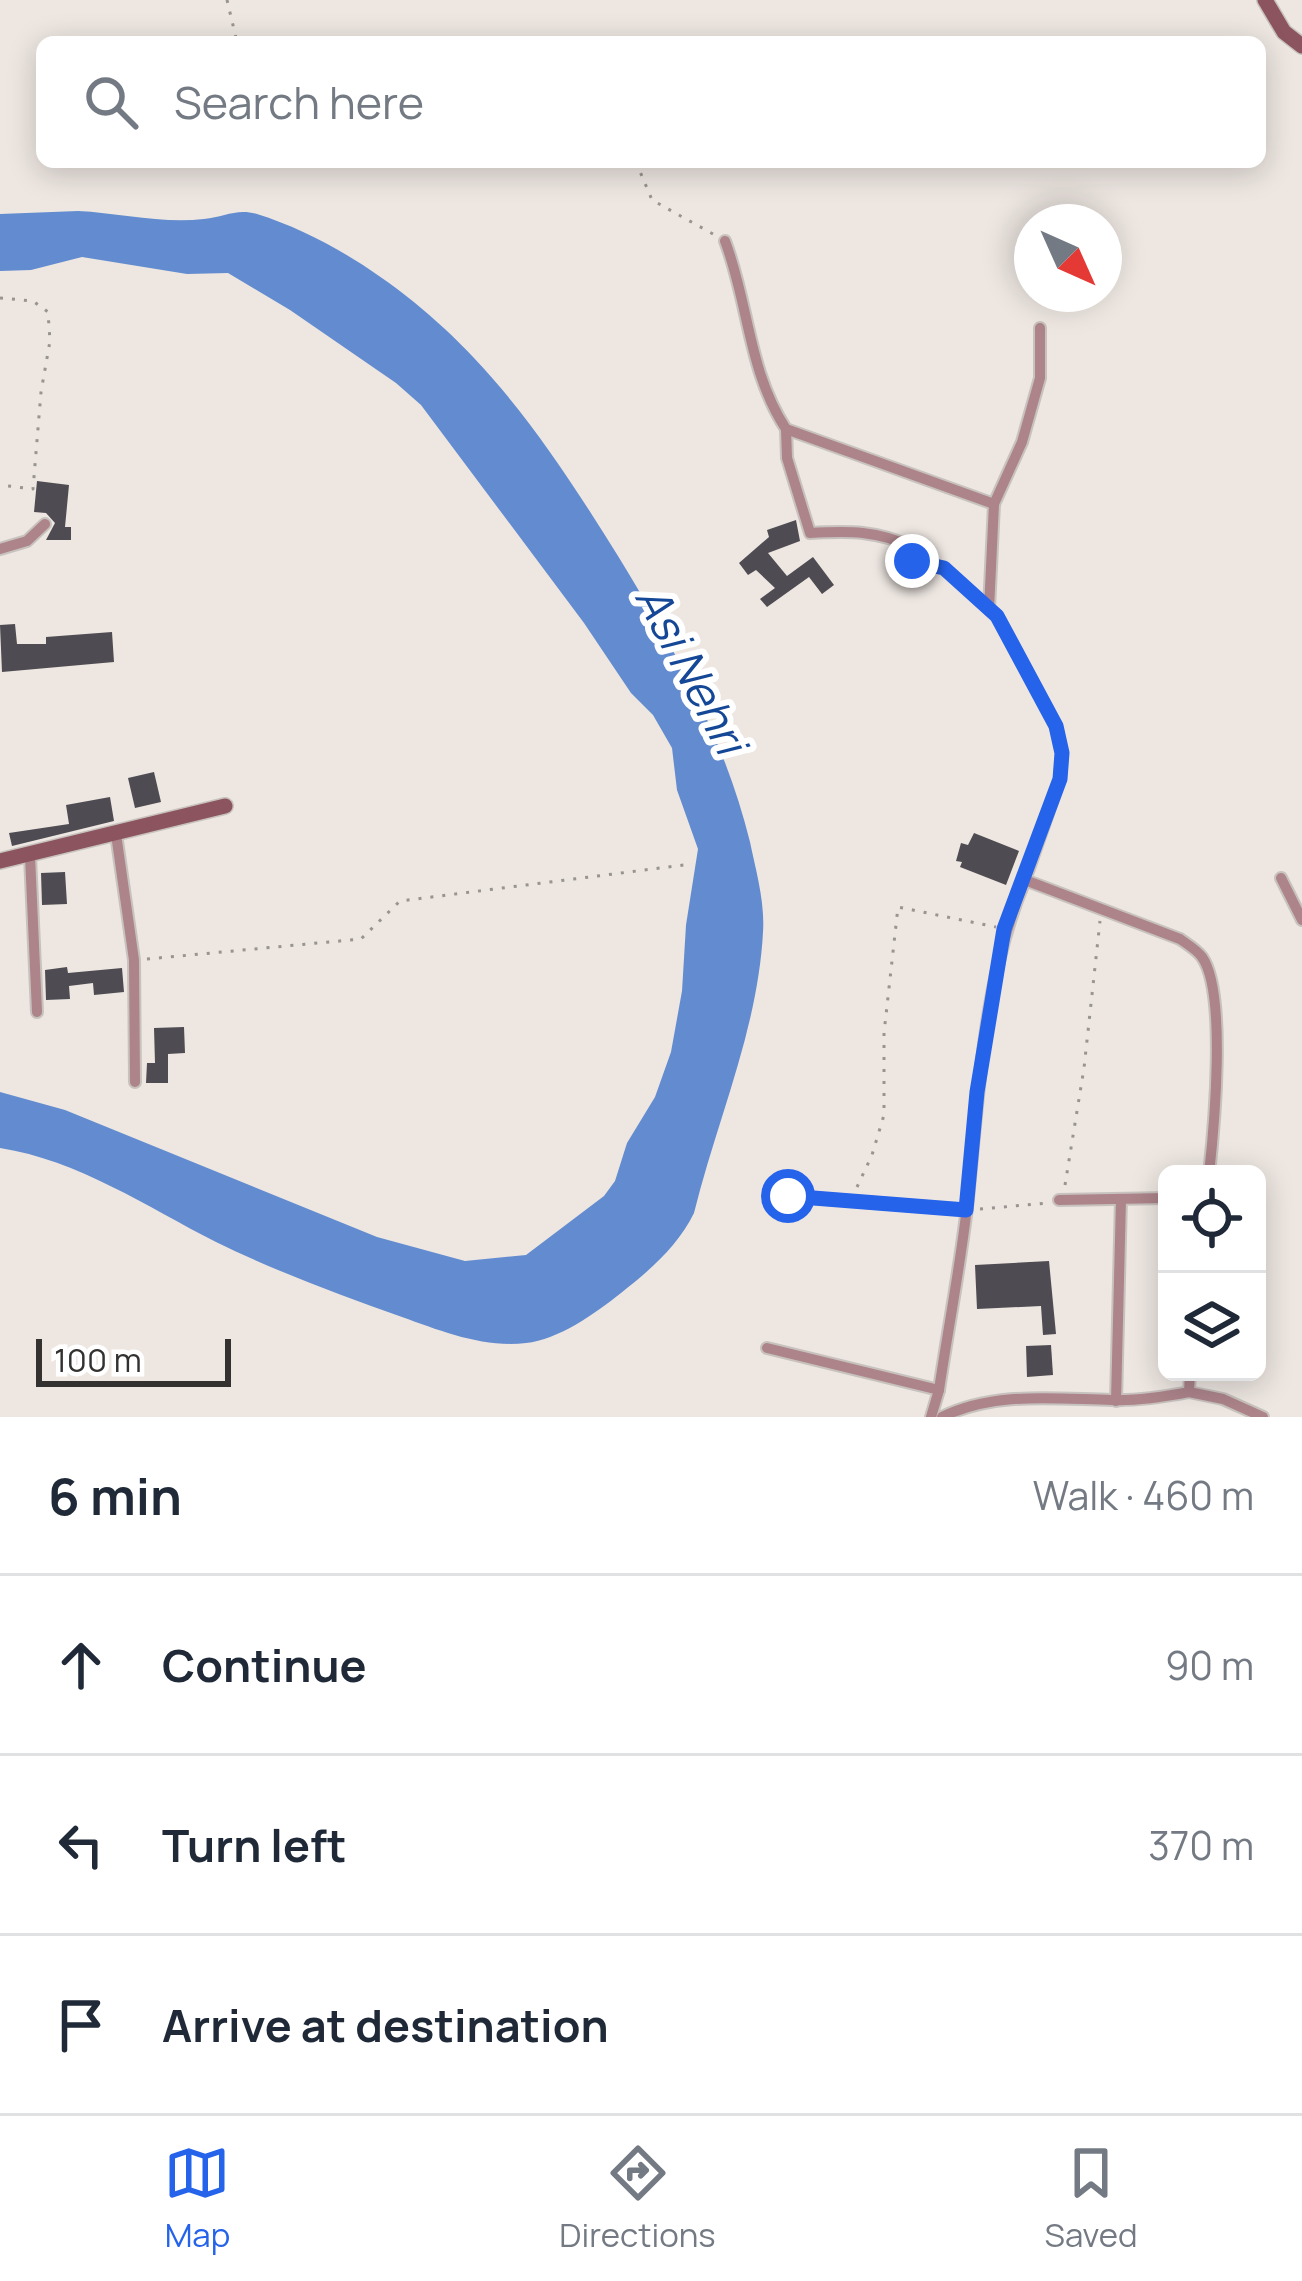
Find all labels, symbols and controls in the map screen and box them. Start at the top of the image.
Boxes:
search box [36,36,1266,168]
icon: search [78,69,144,135]
text: Search here [174,71,424,133]
north arrow [1014,204,1122,312]
route end [885,534,939,588]
water label: Asi Nehri [622,574,765,769]
map controls [1158,1165,1266,1381]
button: locate [1158,1165,1266,1273]
route start [761,1169,815,1223]
button: layers [1158,1273,1266,1381]
scale bar [36,1333,231,1386]
text: 100 m [54,1337,142,1382]
text: 6 min [48,1461,182,1530]
text: Walk · 460 m [1033,1468,1254,1522]
icon: ahead [48,1632,114,1698]
text: Continue [162,1634,367,1696]
text: 90 m [1165,1638,1254,1692]
icon: left [48,1812,114,1878]
text: Turn left [162,1814,347,1876]
text: 370 m [1148,1818,1254,1872]
icon: arrive [48,1992,114,2058]
text: Arrive at destination [162,1994,609,2056]
tab: Map [164,2140,230,2257]
tab: Directions [559,2140,716,2257]
tab: Saved [1045,2140,1138,2257]

